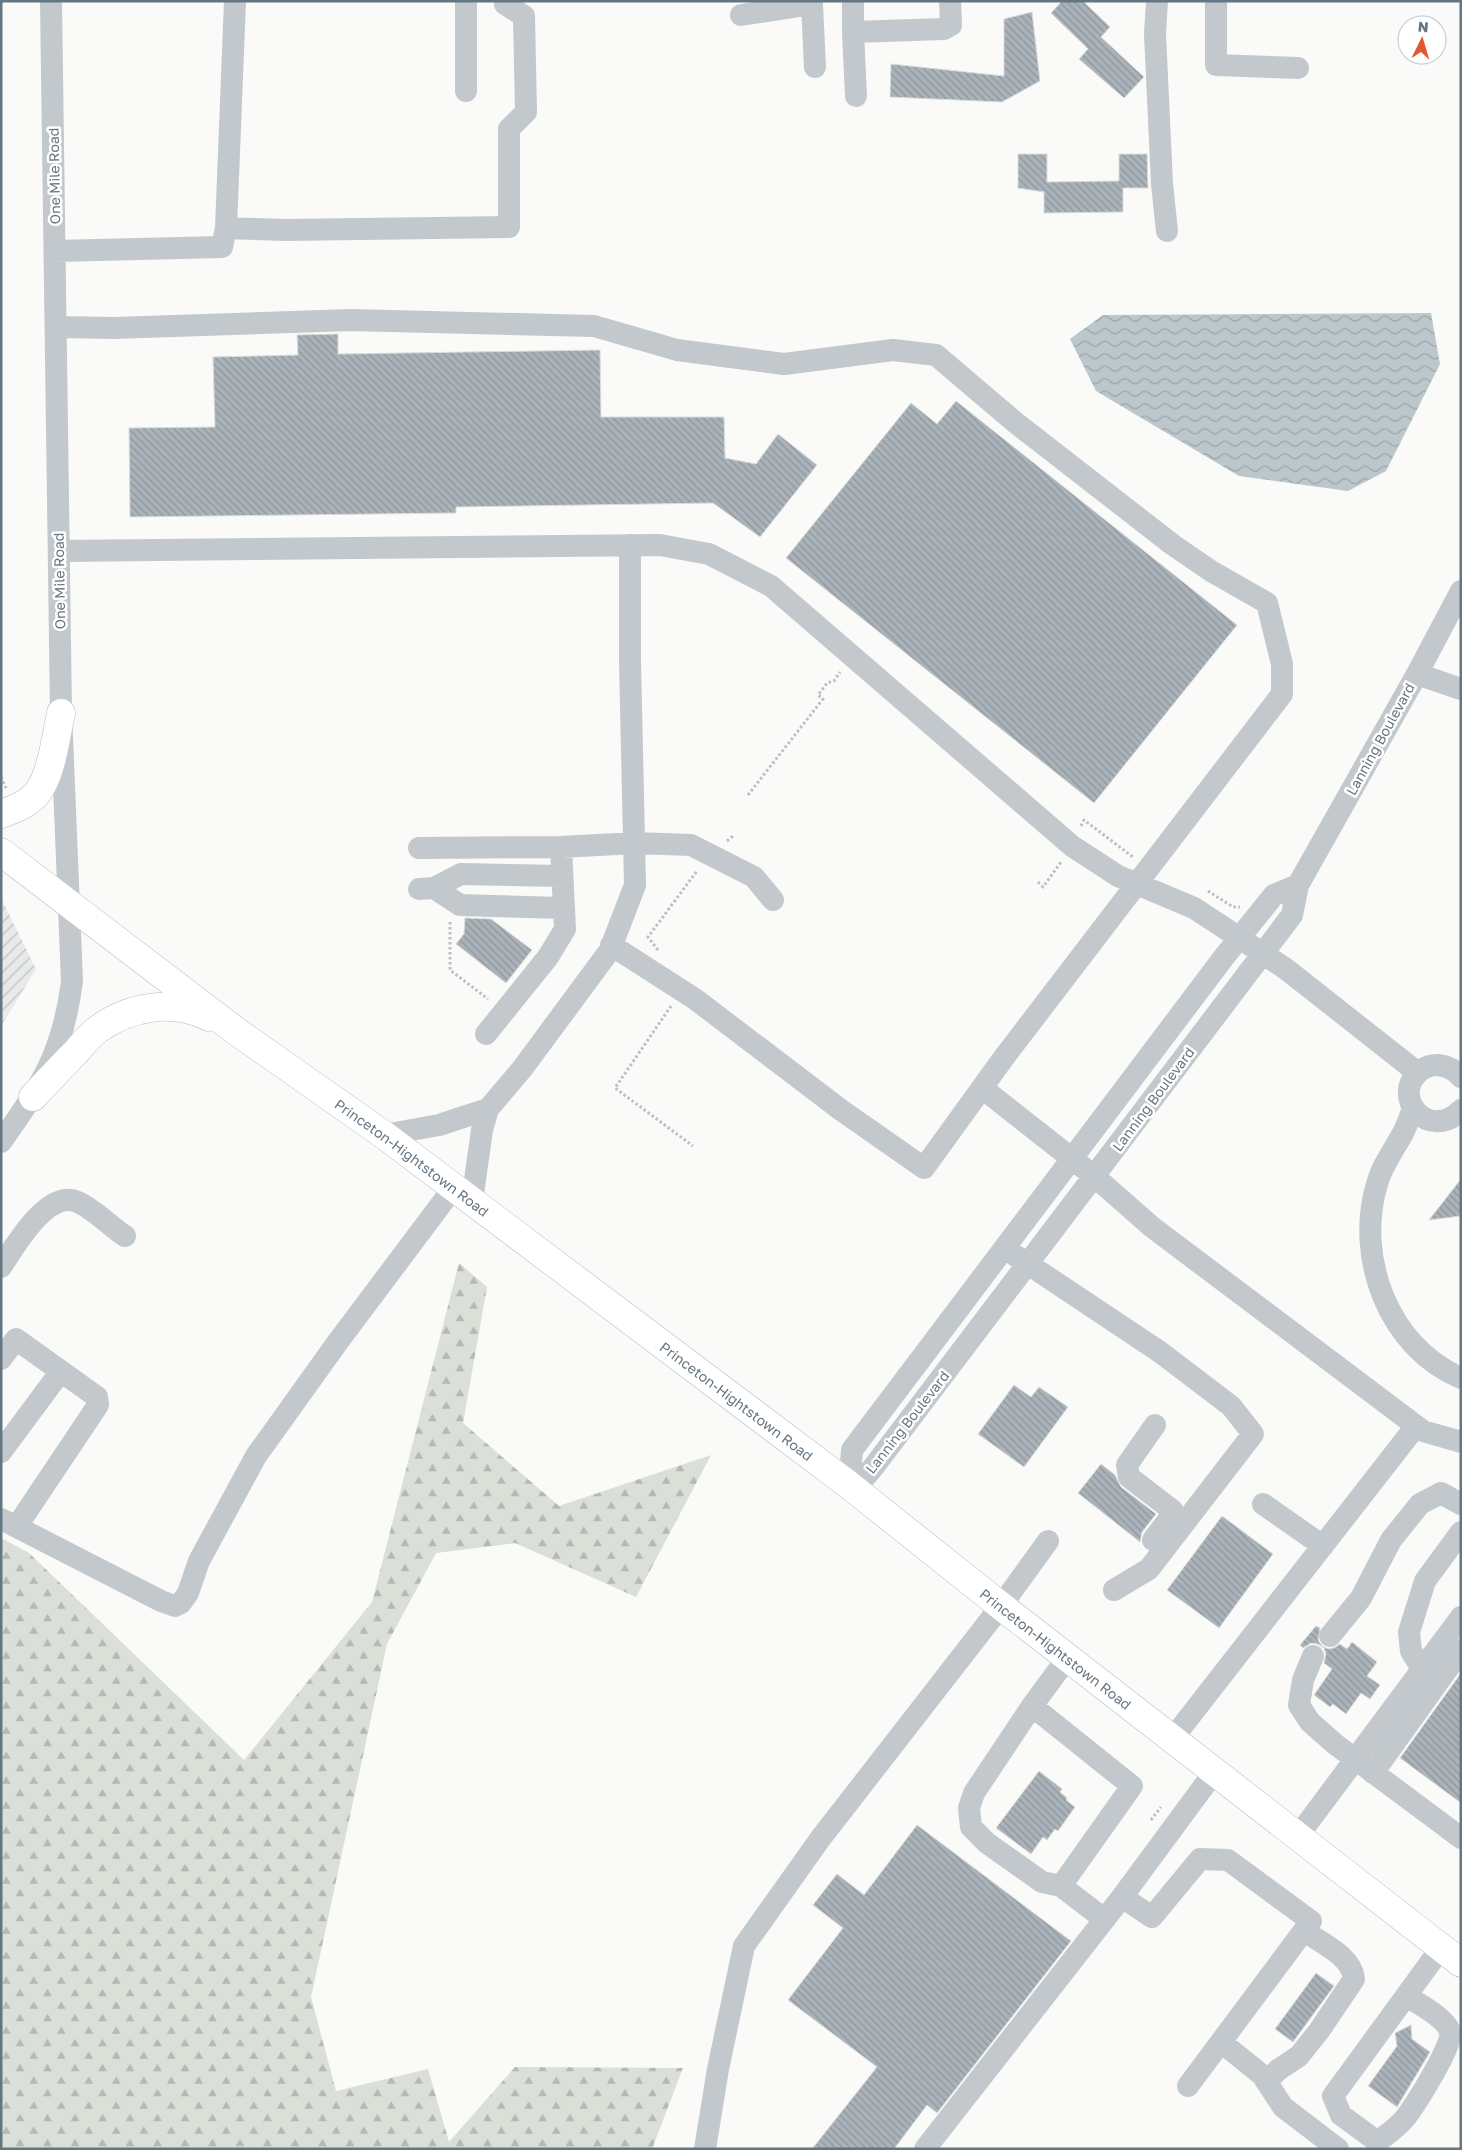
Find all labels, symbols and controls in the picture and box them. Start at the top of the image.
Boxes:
north arrow [1397,15,1447,65]
text: N [1417,18,1429,35]
street label: One Mile Road [45,128,63,224]
street label: One Mile Road [50,533,68,629]
street label: Lanning Boulevard [1342,680,1418,798]
street label: Lanning Boulevard [1108,1044,1198,1154]
street label: Princeton-Hightstown Road [332,1095,492,1219]
street label: Princeton-Hightstown Road [657,1338,817,1464]
street label: Lanning Boulevard [862,1367,952,1477]
street label: Princeton-Hightstown Road [977,1584,1135,1713]

